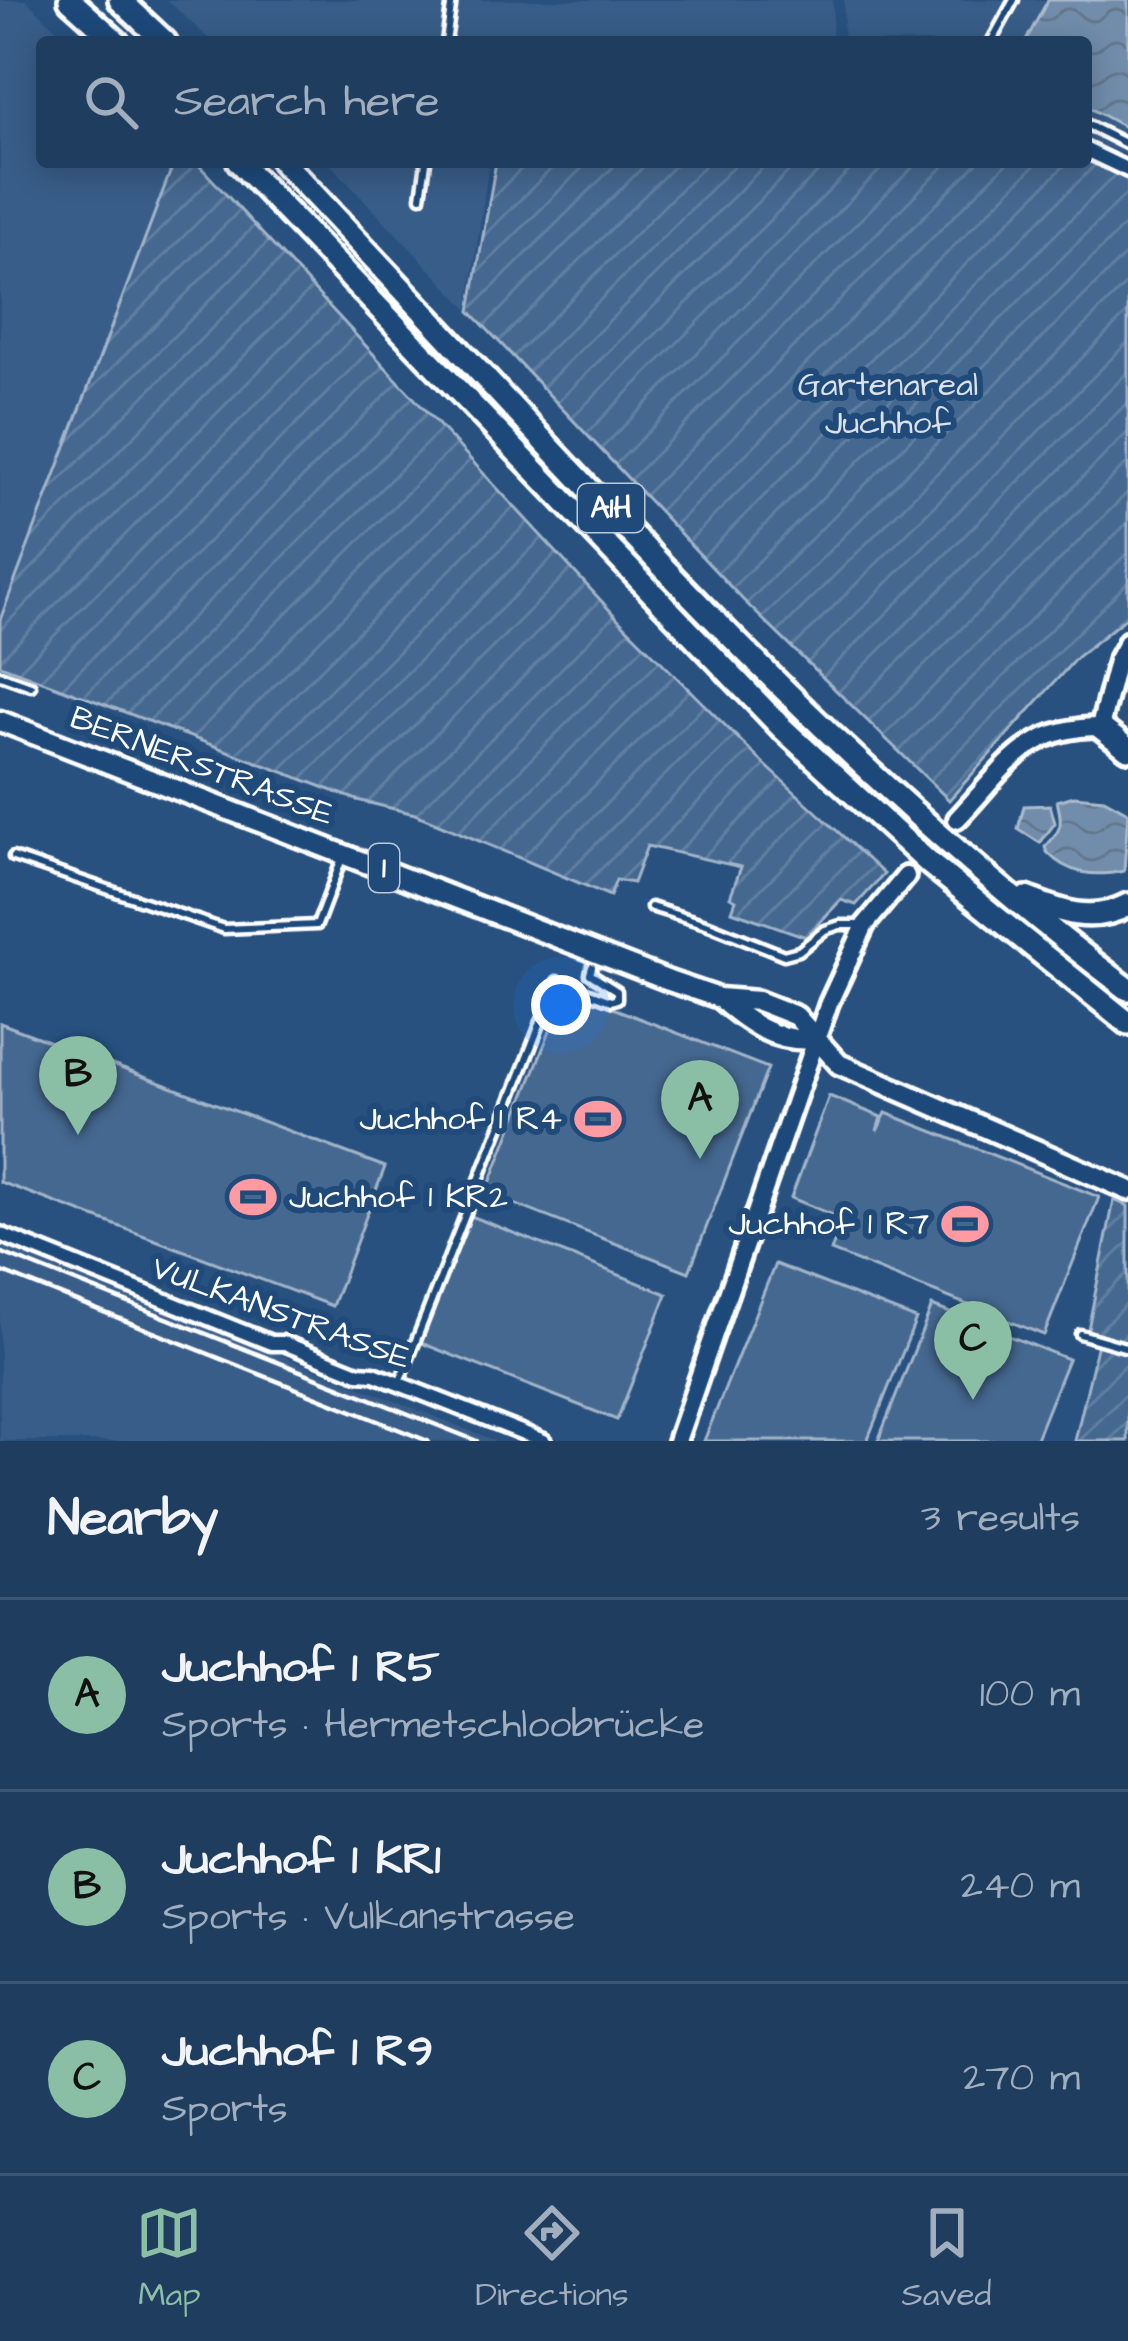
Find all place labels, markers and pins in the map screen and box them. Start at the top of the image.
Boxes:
pin: B [39,1036,117,1135]
pin: A [661,1060,739,1159]
sports icon: Juchhof 1 R4 [573,1094,623,1144]
place label: Juchhof 1 R4 [359,1096,562,1142]
sports icon: Juchhof 1 KR2 [228,1172,278,1222]
place label: Juchhof 1 KR2 [289,1174,508,1220]
sports icon: Juchhof 1 R7 [940,1199,990,1249]
place label: Juchhof 1 R7 [729,1201,929,1247]
pin: C [934,1301,1012,1400]

